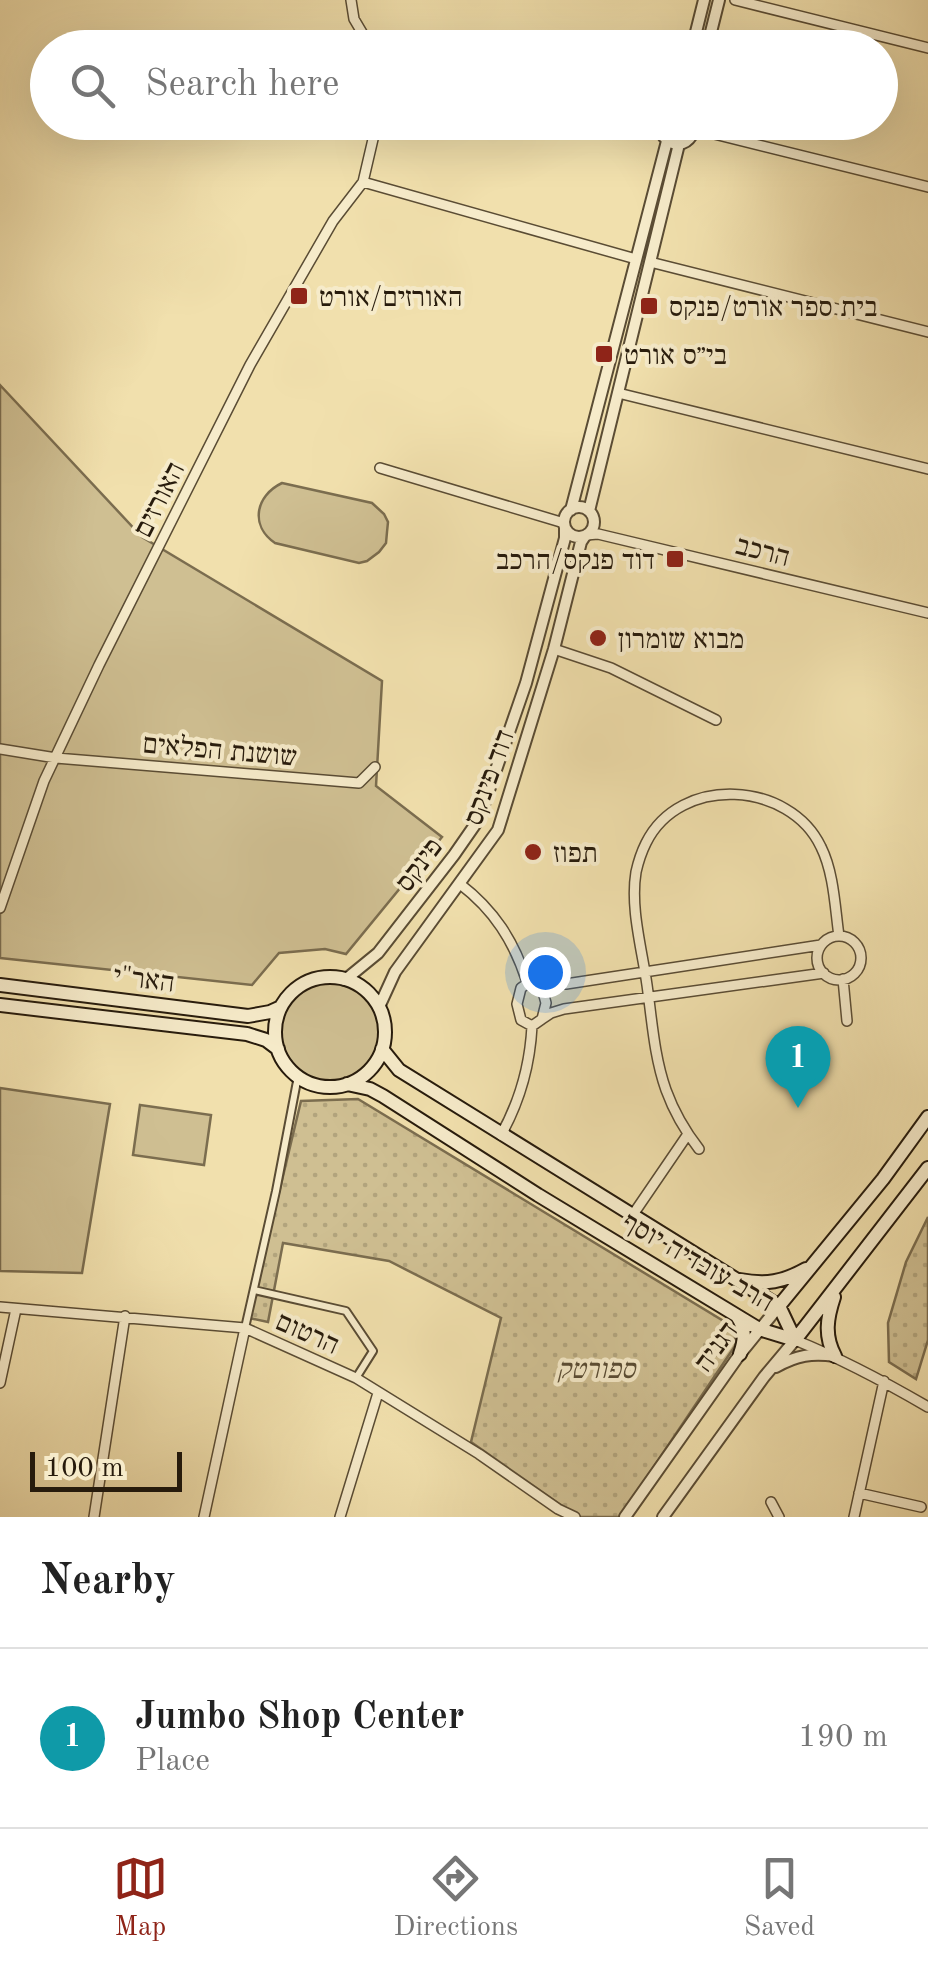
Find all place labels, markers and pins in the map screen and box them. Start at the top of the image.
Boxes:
marker: האורזים/אורט [288,285,310,307]
place label: האורזים/אורט [319,285,463,313]
marker: בית ספר אורט/פנקס [638,295,660,317]
place label: בית ספר אורט/פנקס [669,295,877,323]
marker: בי״ס אורט [593,343,615,365]
place label: בי״ס אורט [624,343,727,371]
place label: דוד פנקס/הרכב [496,548,655,576]
marker: דוד פנקס/הרכב [664,548,686,570]
marker: מבוא שומרון [587,627,609,649]
place label: מבוא שומרון [618,627,744,655]
marker: תפוז [522,841,544,863]
place label: תפוז [553,841,598,869]
pin: 1 [766,1026,830,1108]

